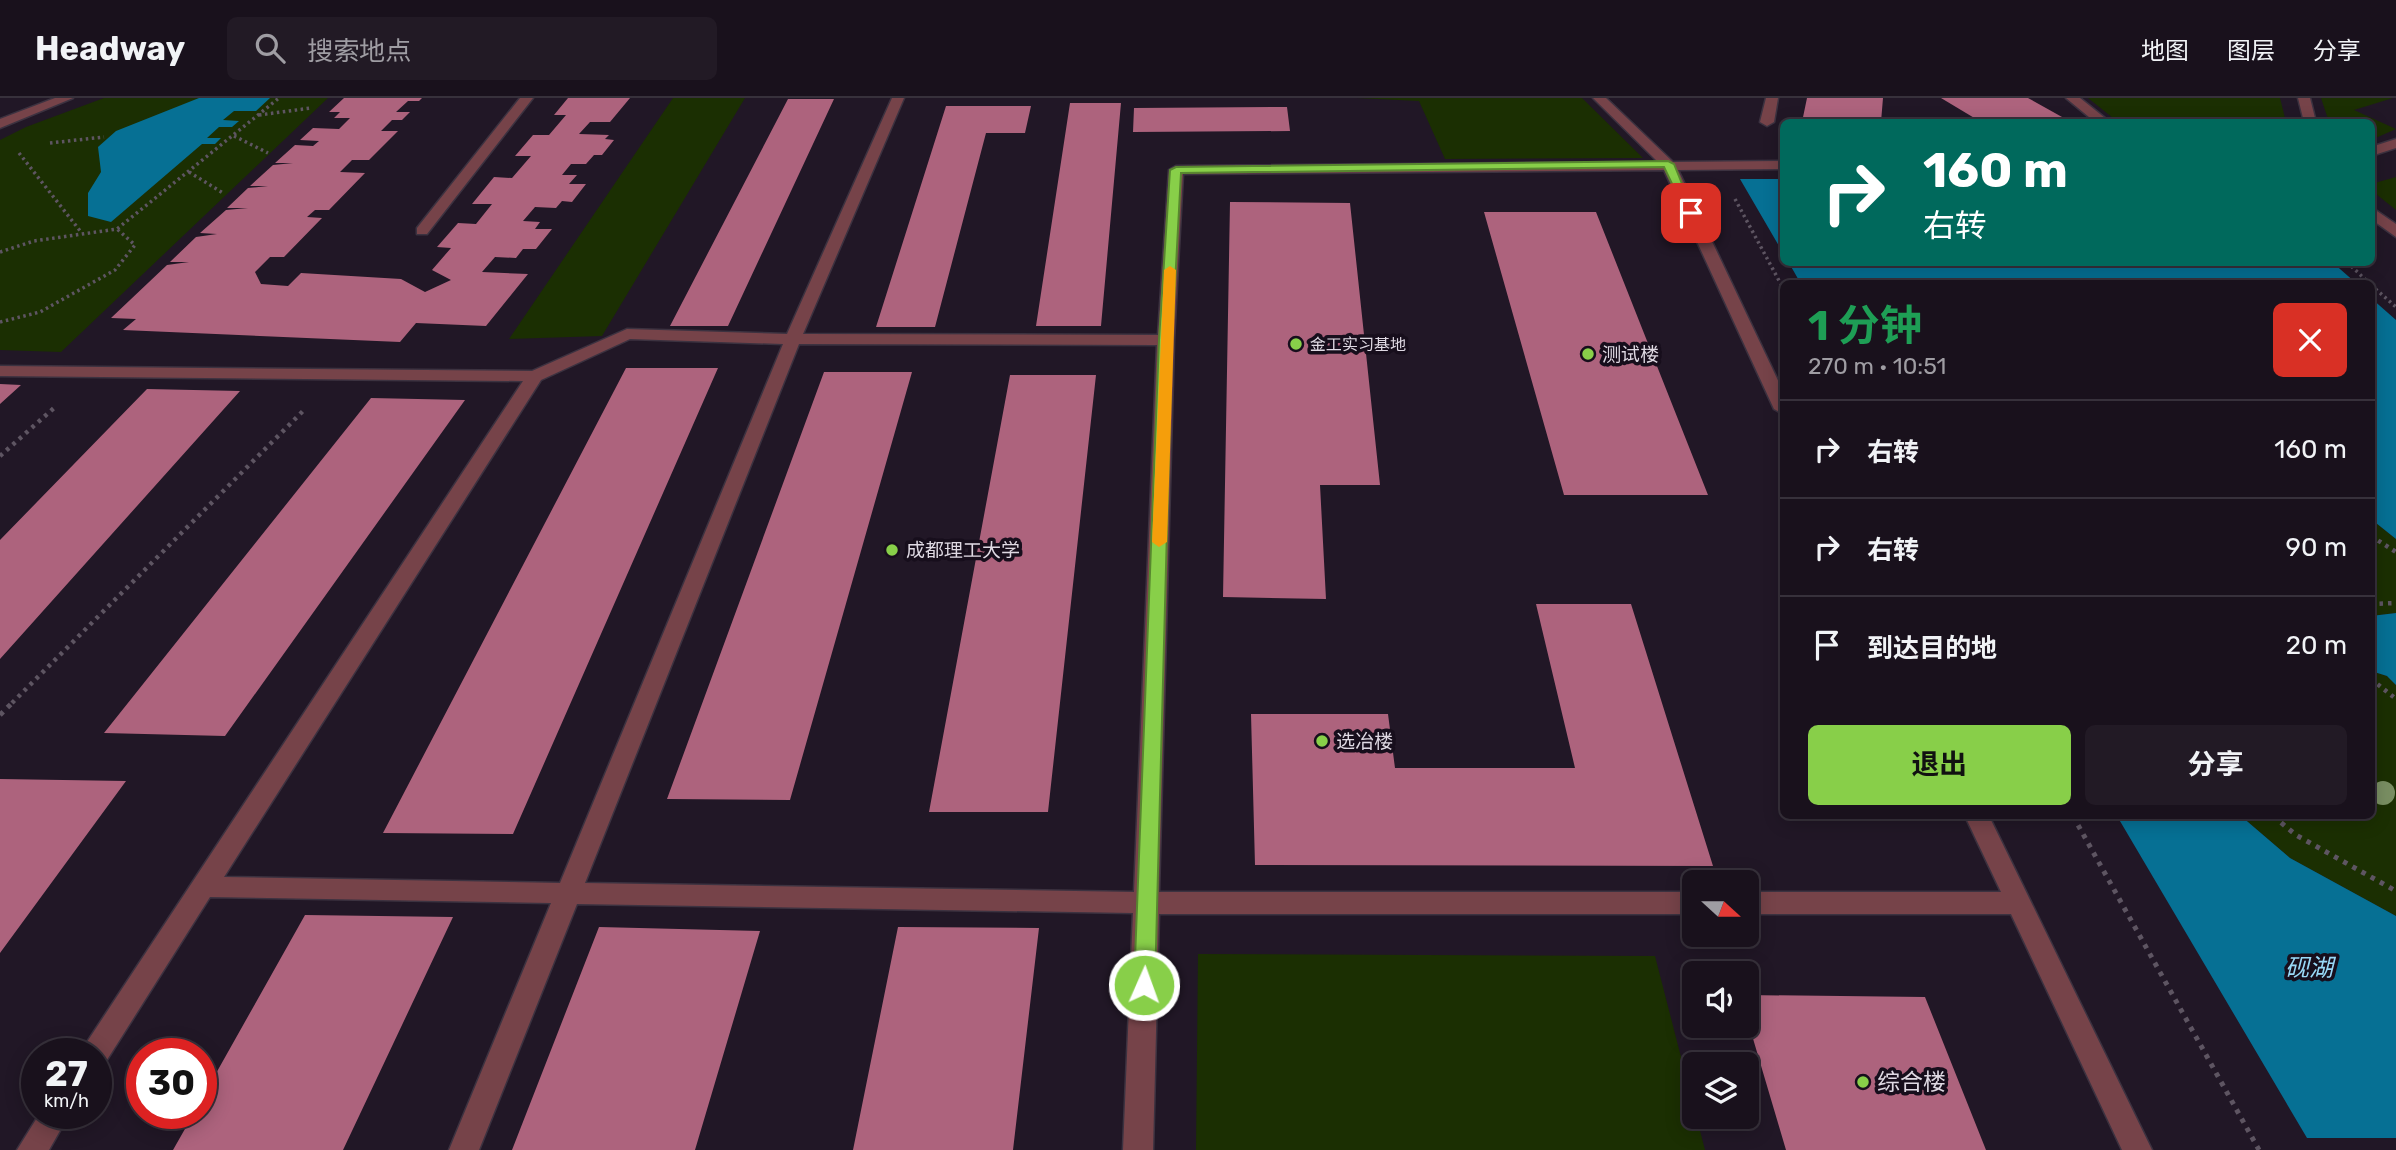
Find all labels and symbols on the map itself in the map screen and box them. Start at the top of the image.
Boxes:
pin [1661,183,1721,243]
place label: 金工实习基地 [1310,335,1406,354]
marker: 金工实习基地 [1288,336,1304,352]
place label: 测试楼 [1602,343,1659,366]
marker: 测试楼 [1580,346,1596,362]
place label: 成都理工大学 [906,539,1020,562]
marker: 成都理工大学 [884,542,900,558]
place label: 选冶楼 [1336,730,1393,753]
marker: 选冶楼 [1314,733,1330,749]
north arrow [1682,870,1759,947]
position arrow [1107,948,1181,1022]
water label: 砚湖 [2285,954,2337,982]
speed limit sign: 30 [126,1038,217,1129]
place label: 综合楼 [1877,1068,1946,1096]
marker: 综合楼 [1855,1074,1871,1090]

